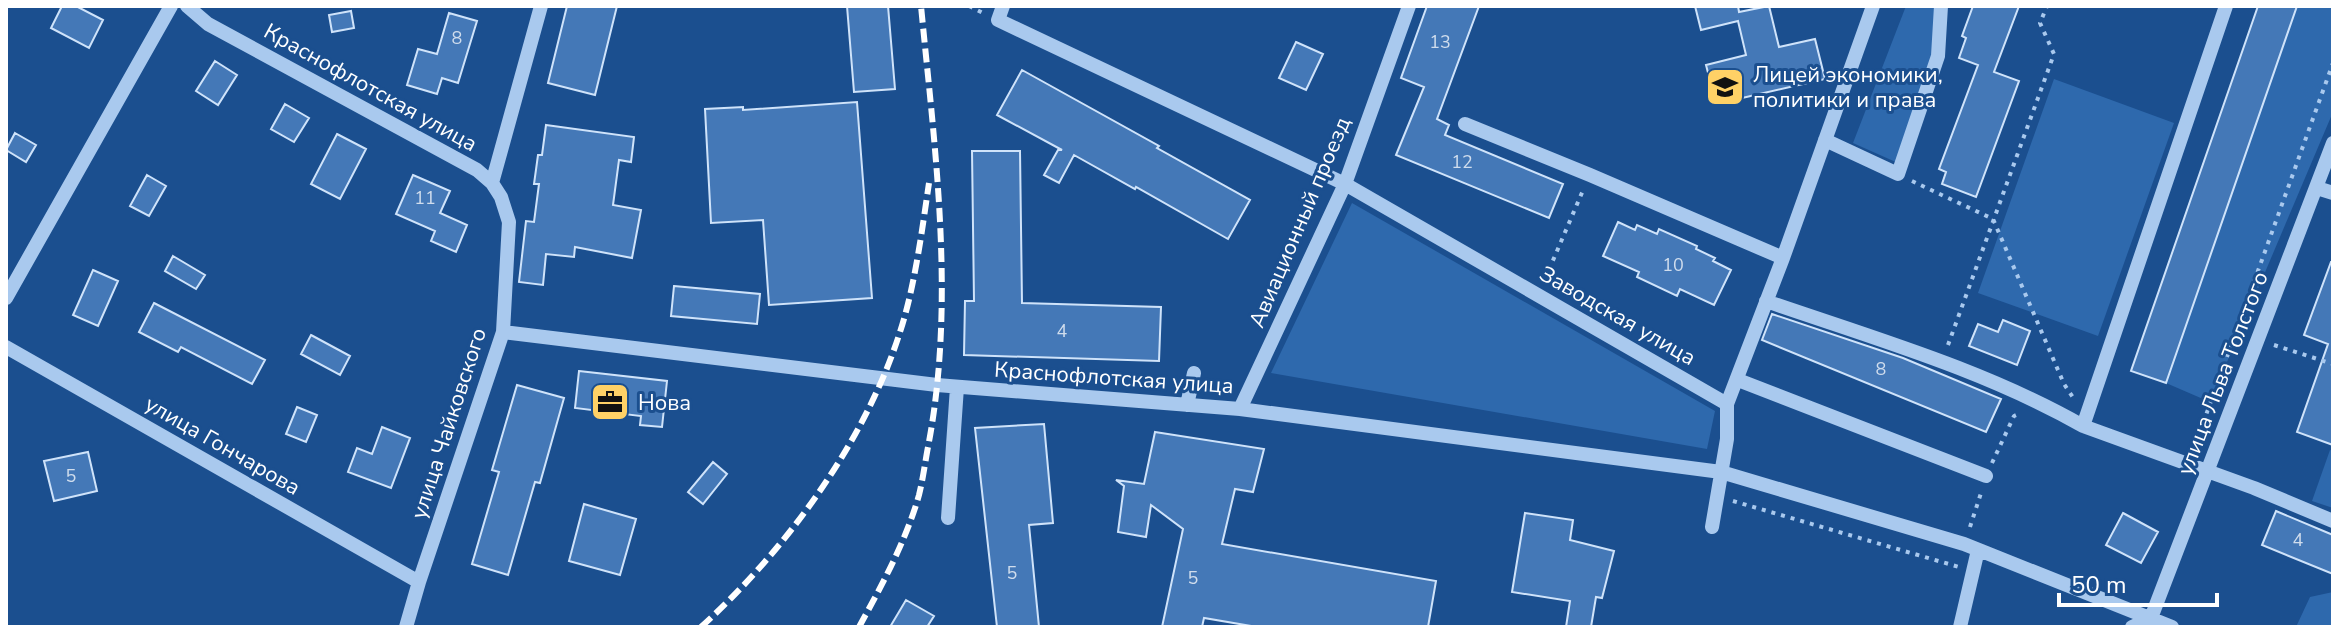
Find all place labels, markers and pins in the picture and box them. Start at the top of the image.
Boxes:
place label: Лицей экономики, политики и права [1753,60,1943,115]
school or university icon: Лицей экономики, политики и права [1704,66,1746,108]
office icon: Нова [589,381,631,423]
place label: Нова [638,388,691,418]

